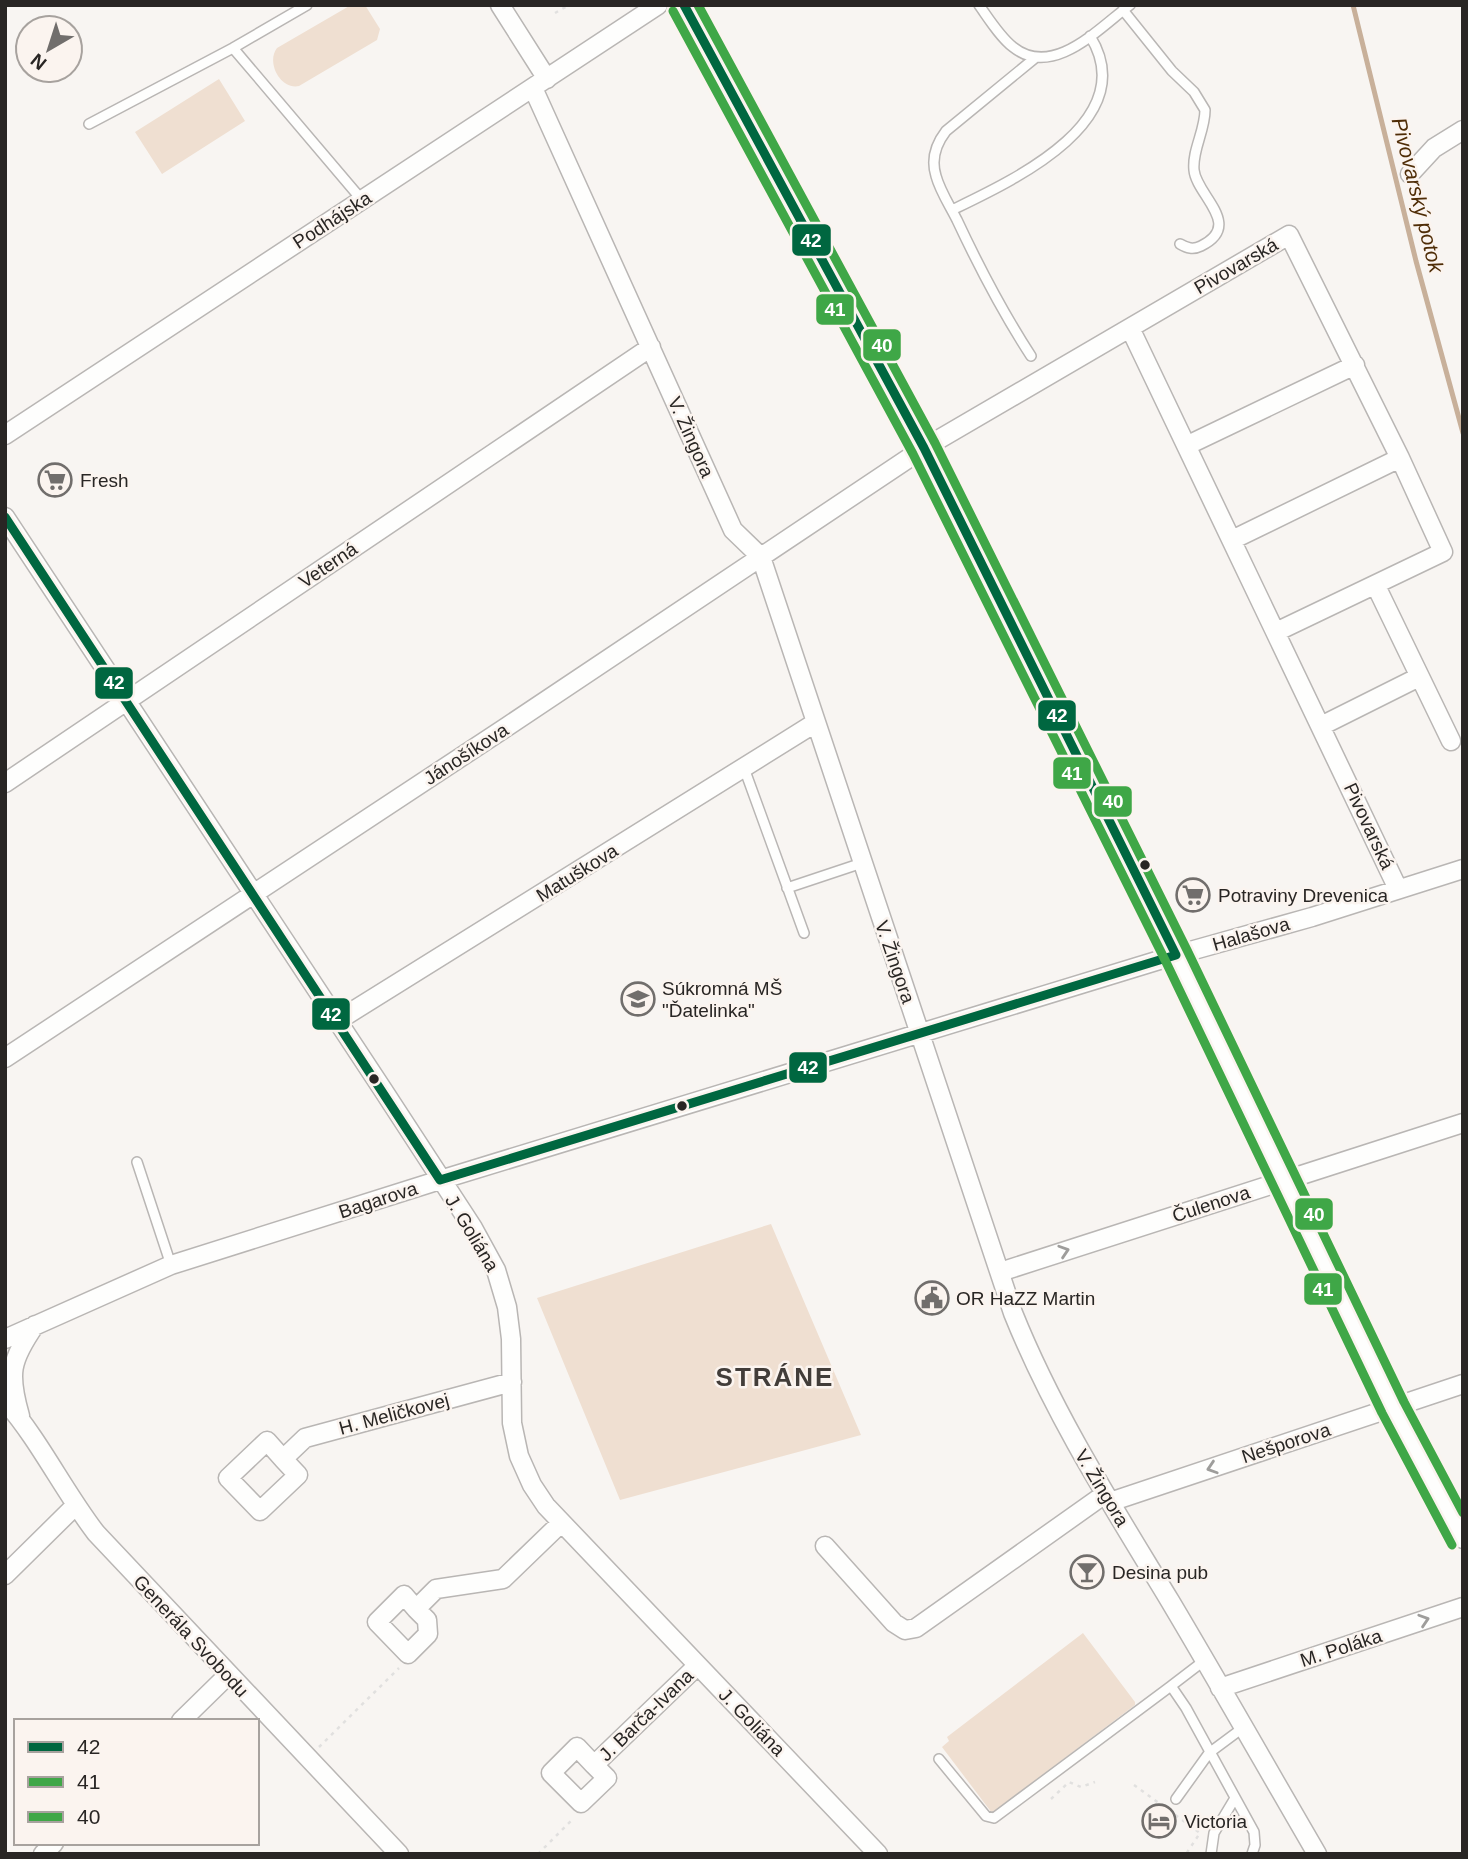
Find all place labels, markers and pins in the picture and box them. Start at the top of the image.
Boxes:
supermarket icon: Fresh [36,461,74,499]
place label: Fresh [80,470,129,491]
unlabelled marker [1138,858,1152,872]
supermarket icon: Potraviny Drevenica [1174,876,1212,914]
place label: Potraviny Drevenica [1218,885,1388,906]
place label: Súkromná MŠ "Ďatelinka" [662,978,782,1021]
school or university icon: Súkromná MŠ "Ďatelinka" [619,980,657,1018]
unlabelled marker [367,1072,381,1086]
unlabelled marker [675,1099,689,1113]
public building icon: OR HaZZ Martin [913,1279,951,1317]
place label: OR HaZZ Martin [956,1288,1095,1309]
bar icon: Desina pub [1068,1553,1106,1591]
place label: Desina pub [1112,1562,1208,1583]
hotel icon: Victoria [1140,1802,1178,1840]
place label: Victoria [1184,1811,1247,1832]

